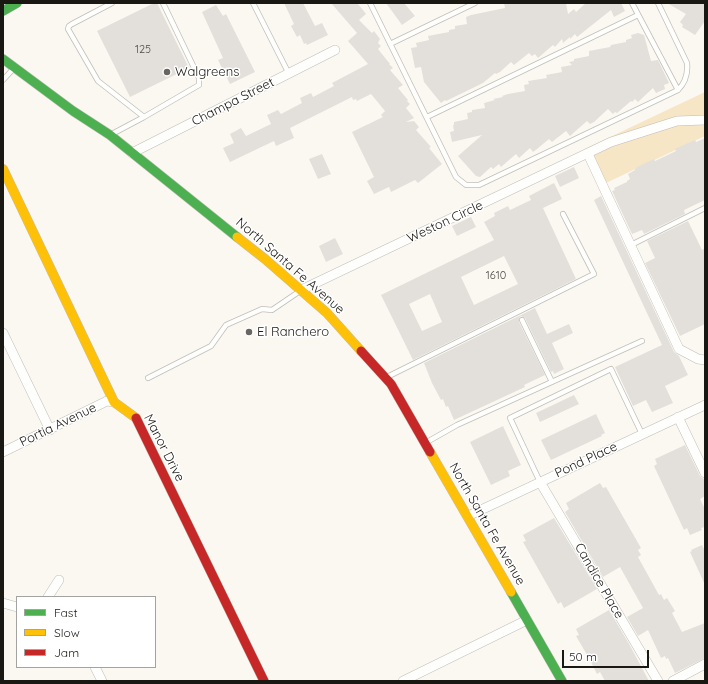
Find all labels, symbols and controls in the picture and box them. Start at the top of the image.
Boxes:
house number: 125 [135,43,151,57]
place label: Walgreens [175,64,239,80]
marker: Walgreens [162,67,172,77]
street label: Champa Street [189,75,277,129]
street label: Weston Circle [405,198,485,246]
street label: North Santa Fe Avenue [233,215,347,317]
house number: 1610 [486,269,506,283]
place label: El Ranchero [257,324,329,340]
marker: El Ranchero [244,327,254,337]
street label: Portia Avenue [17,400,99,450]
street label: Manor Drive [140,412,188,484]
street label: Pond Place [552,439,620,481]
street label: North Santa Fe Avenue [446,460,528,588]
street label: Candice Place [571,540,627,622]
legend [16,596,156,668]
text: Fast [54,605,78,620]
text: Slow [54,625,80,640]
scale bar [564,642,651,668]
text: Jam [54,645,79,660]
text: 50 m [569,649,597,664]

